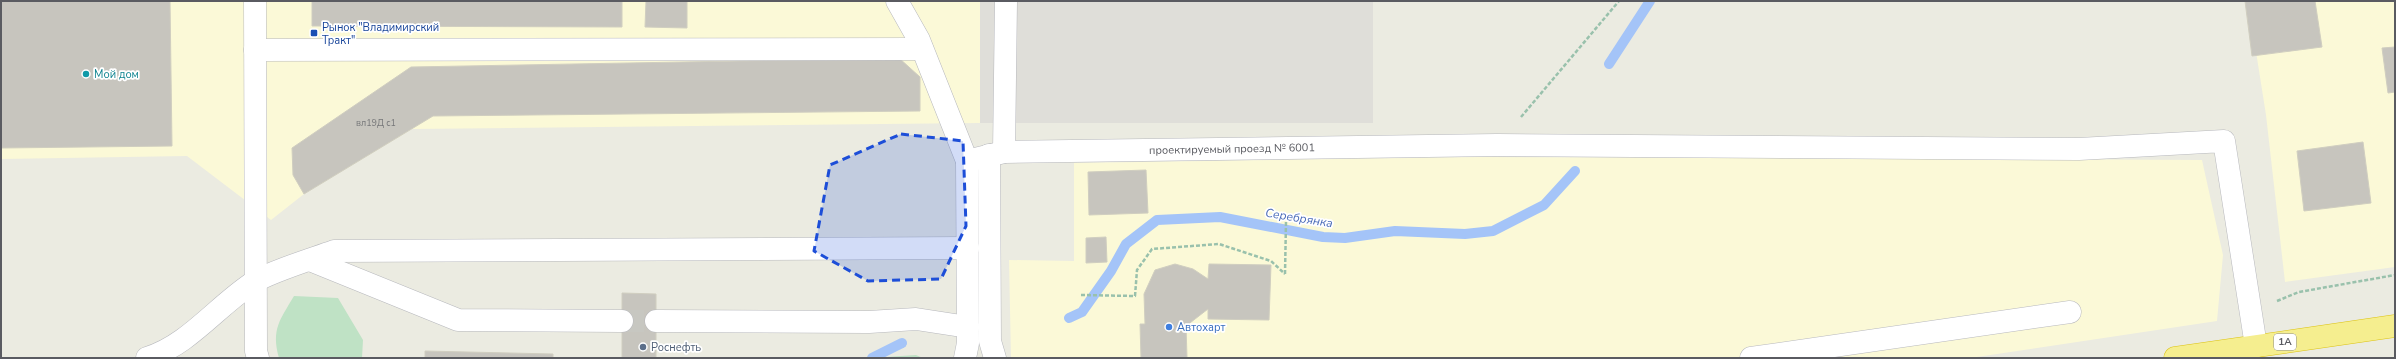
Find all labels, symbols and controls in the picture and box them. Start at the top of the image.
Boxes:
place label: Рынок "Владимирский Тракт" [322,20,439,48]
marker: Рынок "Владимирский Тракт" [309,28,319,38]
place label: Мой дом [94,67,139,82]
marker: Мой дом [81,69,91,79]
house number: вл19Д с1 [356,117,396,129]
street label: проектируемый проезд № 6001 [1149,140,1315,158]
water label: Серебрянка [1264,205,1334,231]
place label: Автохарт [1177,320,1225,335]
marker: Автохарт [1164,322,1174,332]
road number: 1A [2274,334,2296,350]
place label: Роснефть [651,340,701,355]
marker: Роснефть [638,342,648,352]

